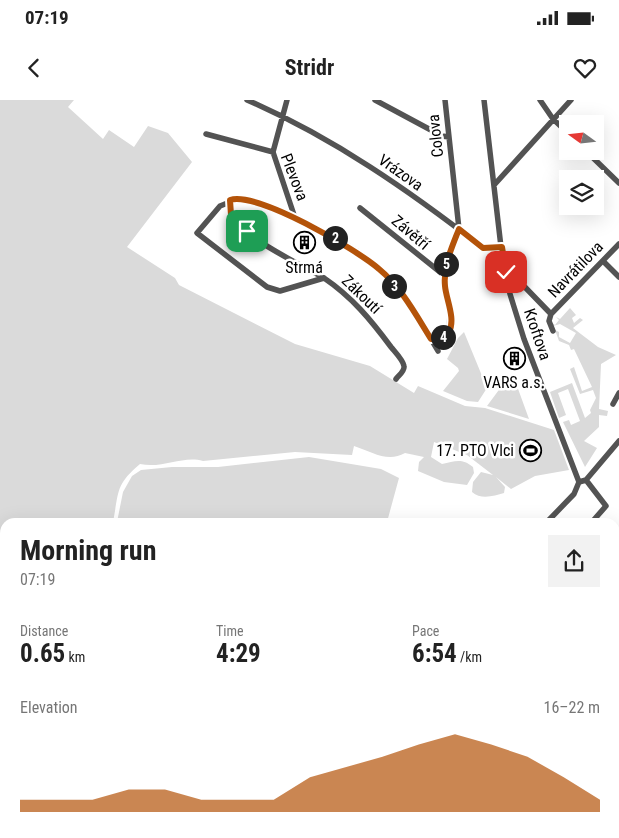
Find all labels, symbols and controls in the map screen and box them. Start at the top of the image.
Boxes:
text: 07:19 [25,6,69,29]
icon: back [20,54,48,82]
icon: heart [571,54,599,82]
text: Stridr [285,55,334,80]
street label: Colova [424,114,447,158]
north arrow [559,115,604,160]
map controls [559,115,604,215]
street label: Vrázova [375,150,427,195]
street label: Plevova [277,151,312,203]
button: layers [559,170,604,215]
pin [226,210,268,252]
street label: Závětří [388,211,434,254]
icon: arrive [233,217,261,245]
pin: 2 [322,226,348,250]
text: 2 [332,230,339,246]
building icon: Strmá [292,231,316,255]
street label: Navrátilova [544,237,607,301]
pin [485,251,527,293]
pin: 5 [434,252,458,276]
text: 5 [443,256,450,272]
place label: Strmá [285,258,323,277]
icon: check [492,258,520,286]
street label: Zákoutí [338,271,386,319]
pin: 3 [382,274,406,298]
text: 3 [391,278,398,294]
street label: Kroftova [520,306,555,363]
pin: 4 [430,324,456,350]
text: 4 [440,329,447,345]
building icon: VARS a.s. [502,346,526,370]
place label: VARS a.s. [483,373,545,392]
sports icon: 17. PTO Vlci [518,438,542,462]
place label: 17. PTO Vlci [436,441,514,460]
text: Morning run [20,534,156,567]
button: share [548,535,600,587]
text: 07:19 [20,570,55,589]
text: Distance [20,623,68,639]
text: Time [216,623,244,639]
text: Pace [412,623,439,639]
text: 0.65 [20,639,65,668]
text: 4:29 [216,639,261,668]
text: 6:54 [412,639,457,668]
text: km [65,649,85,665]
text: /km [457,649,482,665]
text: Elevation [20,698,78,717]
text: 16–22 m [544,698,600,717]

